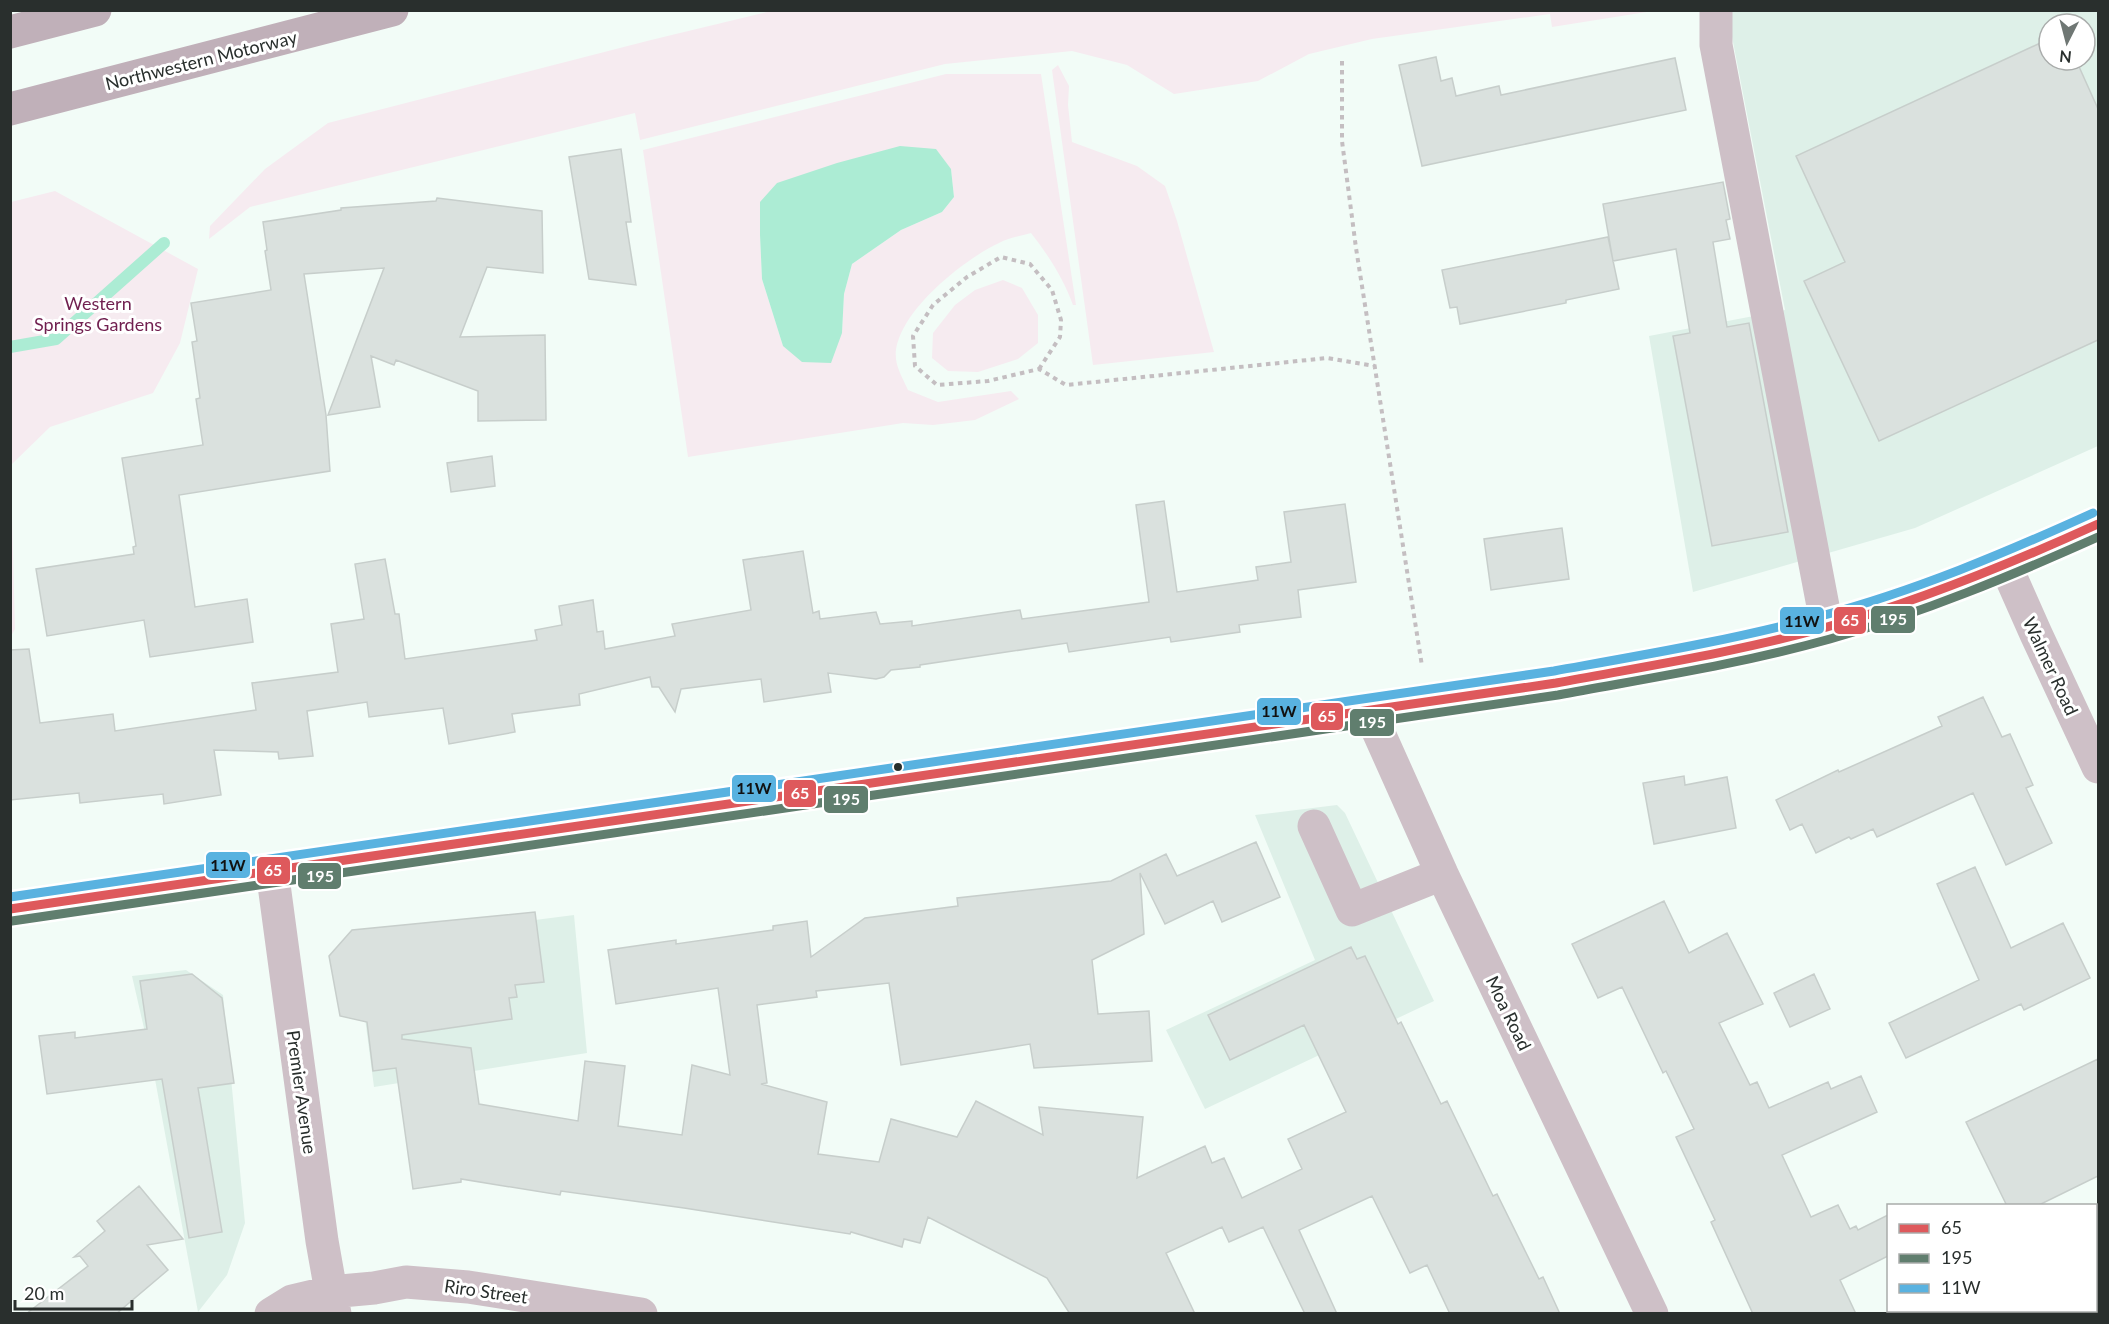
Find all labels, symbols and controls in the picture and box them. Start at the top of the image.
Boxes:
north arrow [2037,12,2097,72]
street label: Northwestern Motorway [103,25,300,94]
text: N [2058,47,2073,68]
park label: Western Springs Gardens [34,292,162,335]
line badge: 195 [1870,605,1916,634]
line badge: 11W [1779,606,1825,635]
line badge: 65 [1833,606,1867,635]
text: 195 [1879,609,1907,628]
text: 65 [1841,610,1859,629]
text: 11W [1784,611,1820,630]
street label: Walmer Road [2019,613,2083,719]
line badge: 11W [1256,697,1302,726]
text: 11W [1261,701,1297,720]
line badge: 65 [1310,702,1344,731]
text: 65 [1318,706,1336,725]
line badge: 195 [1349,708,1395,737]
text: 195 [1358,712,1386,731]
unlabelled marker [892,761,904,773]
line badge: 11W [731,774,777,803]
text: 11W [736,778,772,797]
line badge: 65 [783,779,817,808]
text: 65 [791,783,809,802]
line badge: 195 [823,785,869,814]
text: 195 [832,789,860,808]
line badge: 11W [205,851,251,879]
text: 11W [210,855,246,874]
line badge: 65 [256,856,291,885]
text: 65 [264,860,282,879]
line badge: 195 [297,862,342,890]
text: 195 [306,866,334,885]
street label: Moa Road [1482,972,1536,1054]
street label: Premier Avenue [282,1029,322,1155]
legend [1887,1204,2097,1312]
text: 65 [1941,1216,1962,1238]
text: 195 [1941,1246,1972,1268]
scale bar [15,1273,132,1311]
street label: Riro Street [443,1274,530,1308]
text: 11W [1941,1276,1981,1298]
text: 20 m [24,1282,64,1304]

